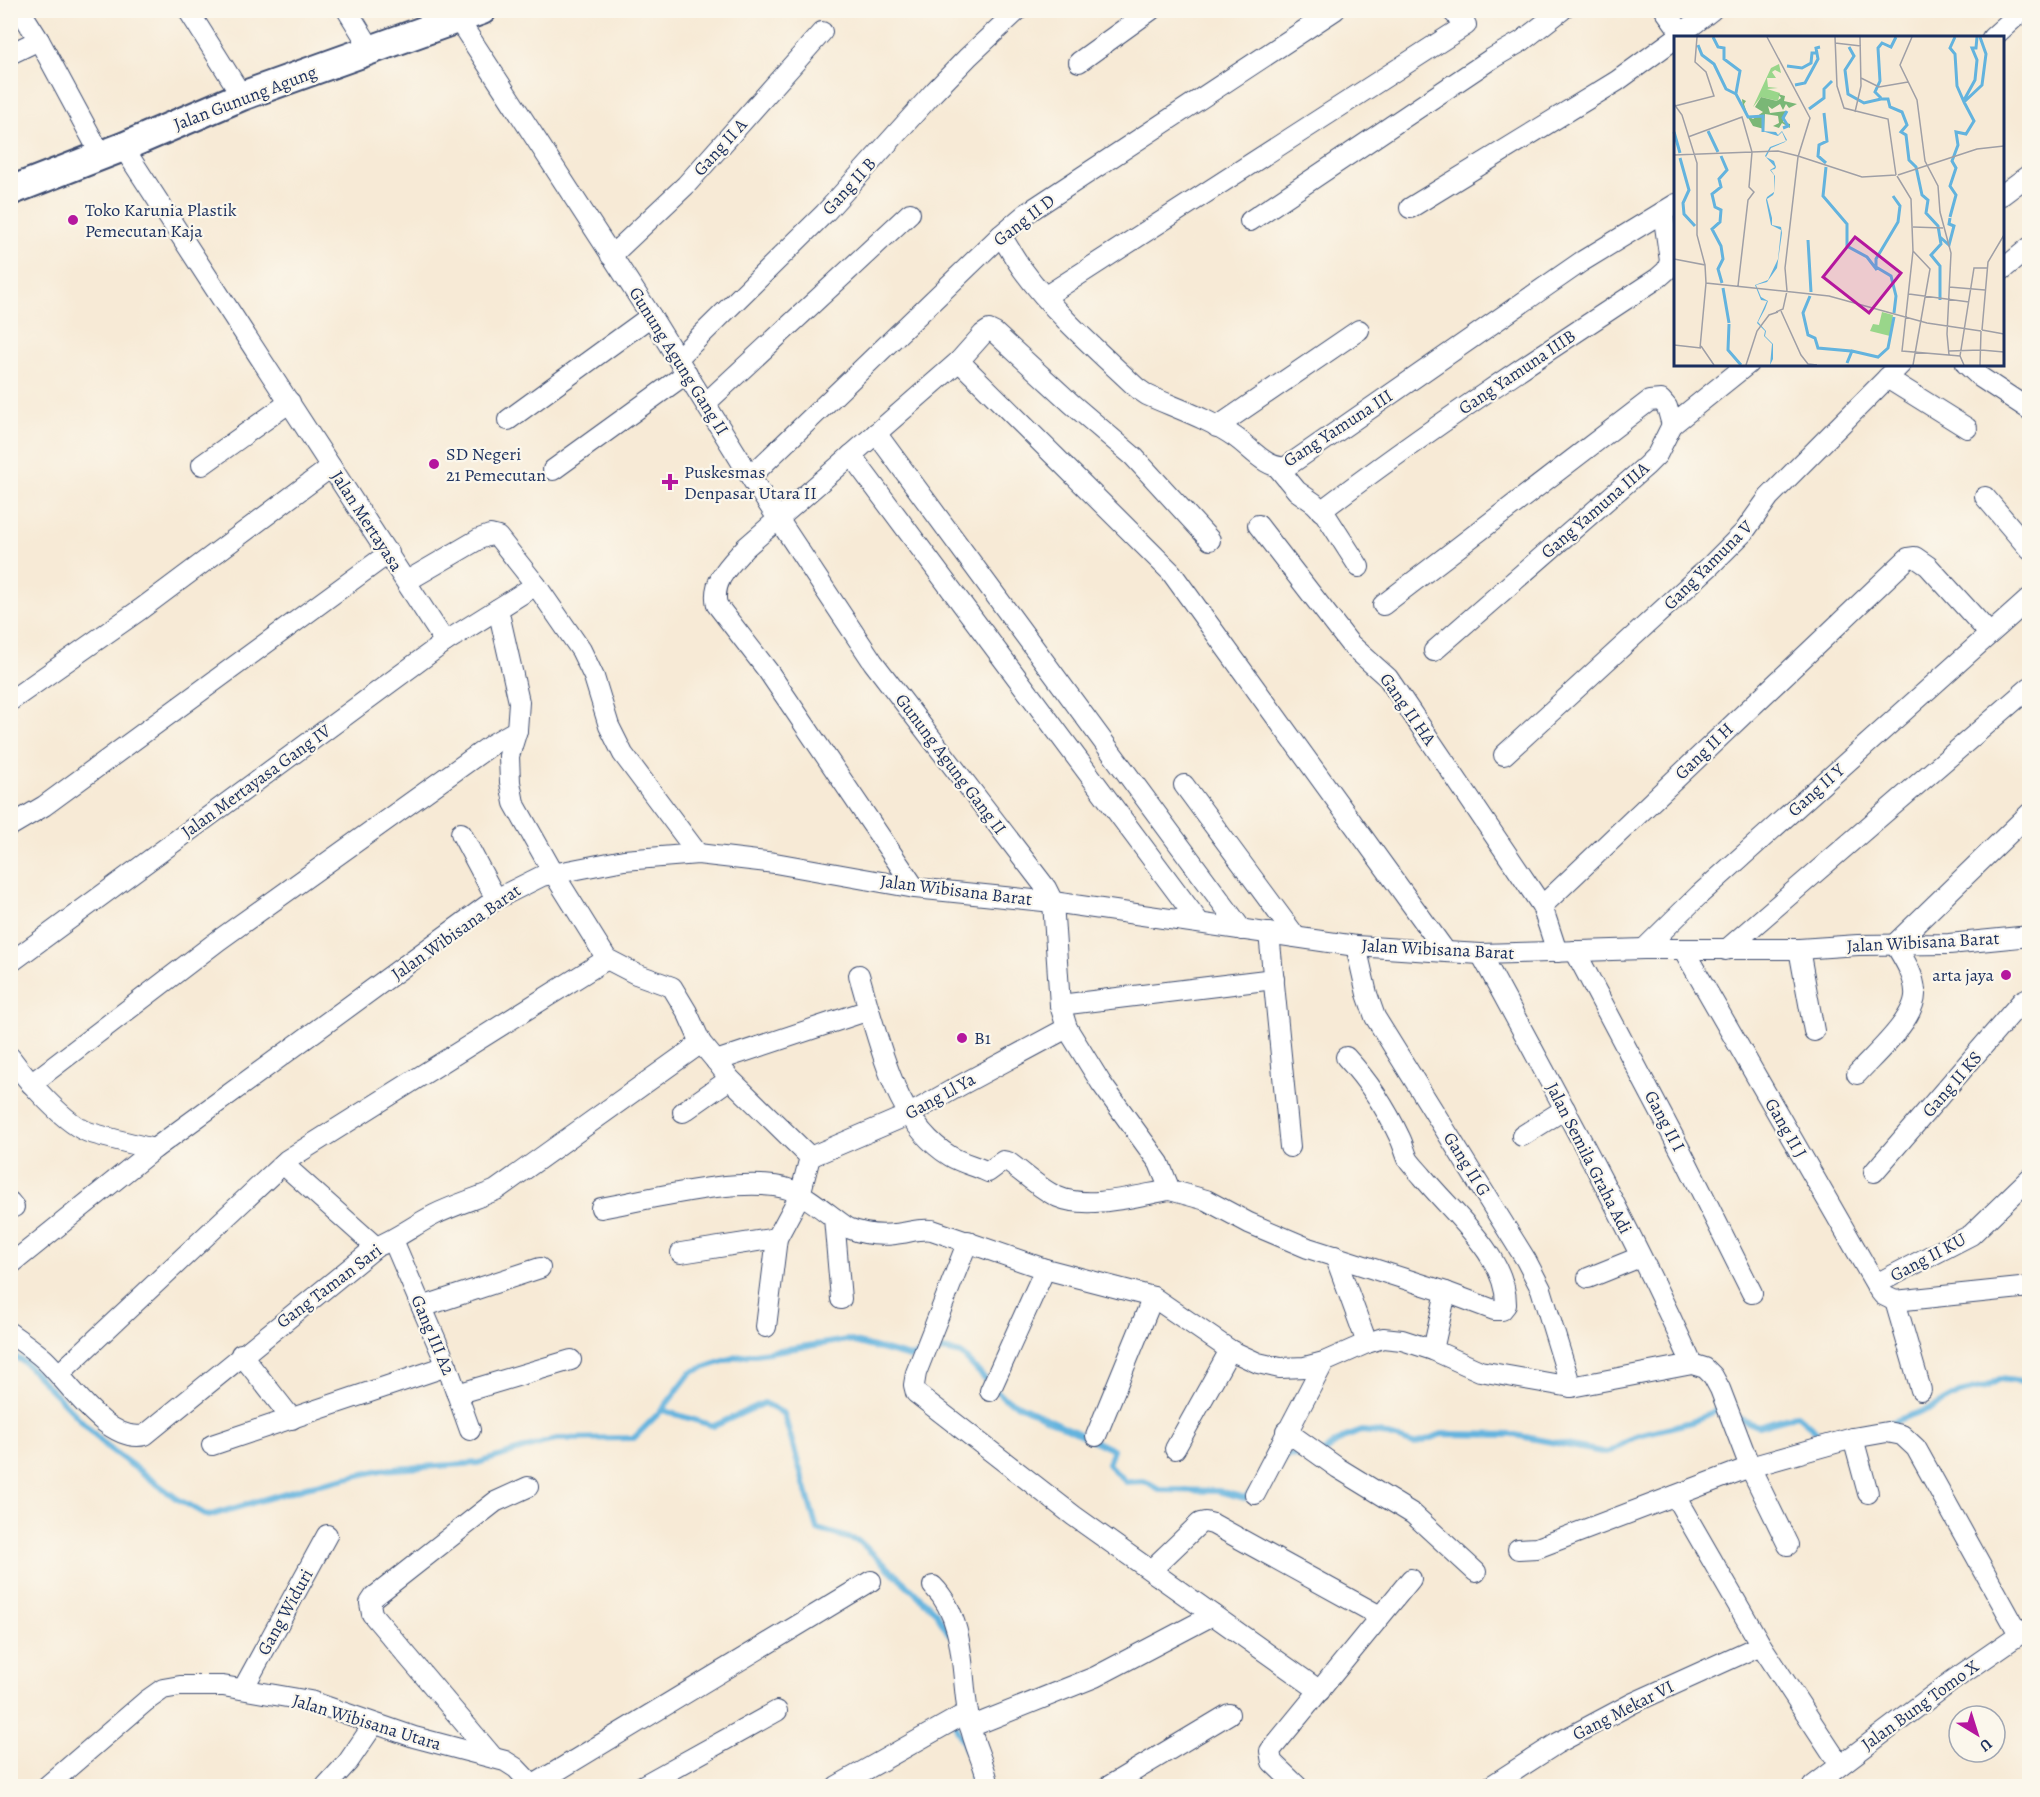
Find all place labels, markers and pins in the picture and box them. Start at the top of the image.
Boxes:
place label: Toko Karunia Plastik Pemecutan Kaja [85,198,237,243]
marker: Toko Karunia Plastik Pemecutan Kaja [66,213,80,227]
place label: SD Negeri 21 Pemecutan [446,442,546,487]
marker: SD Negeri 21 Pemecutan [427,457,441,471]
place label: Puskesmas Denpasar Utara II [684,460,817,505]
marker: Puskesmas Denpasar Utara II [661,473,679,491]
place label: arta jaya [1932,963,1995,987]
marker: arta jaya [1999,968,2013,982]
place label: B1 [974,1026,991,1050]
marker: B1 [955,1031,969,1045]

